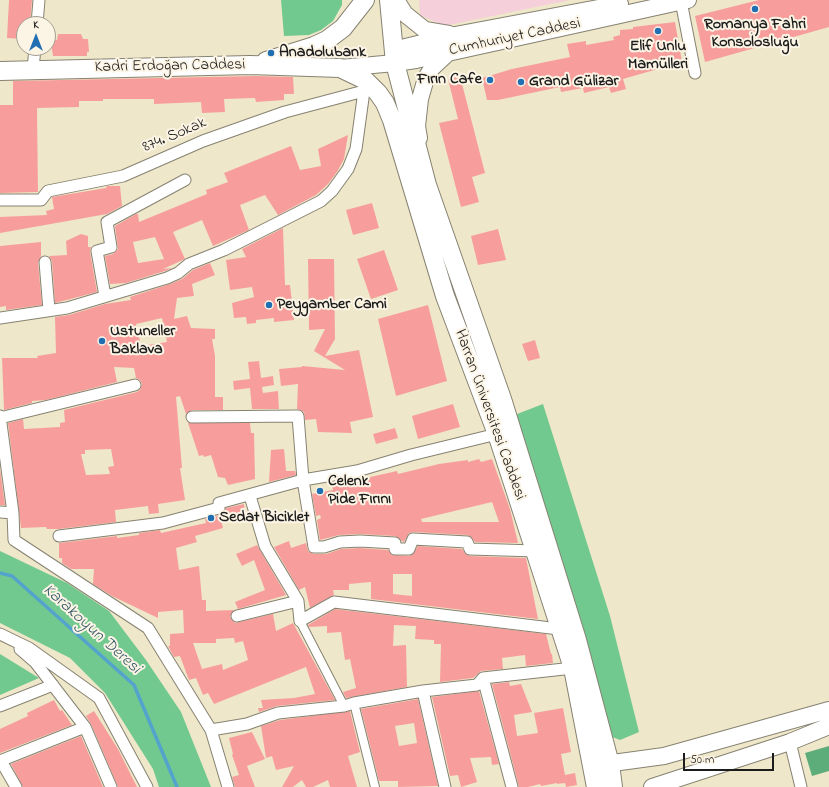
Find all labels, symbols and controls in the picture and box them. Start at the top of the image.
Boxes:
marker: Romanya Fahri Konsolosluğu [750,4,760,14]
street label: Cumhuriyet Caddesi [448,15,582,61]
place label: Romanya Fahri Konsolosluğu [704,15,806,53]
north arrow [16,16,56,56]
text: K [33,17,39,33]
marker: Elif Unlu Mamülleri [653,26,663,36]
place label: Elif Unlu Mamülleri [628,37,688,75]
place label: Anadolubank [279,43,366,63]
marker: Anadolubank [266,48,276,58]
street label: Kadri Erdoğan Caddesi [95,56,245,78]
place label: Fırın Cafe [417,70,482,90]
place label: Grand Gülizar [529,72,619,92]
marker: Fırın Cafe [485,75,495,85]
marker: Grand Gülizar [516,77,526,87]
street label: 874. Sokak [140,114,210,158]
place label: Peygamber Cami [277,295,387,315]
marker: Peygamber Cami [264,300,274,310]
place label: Ustuneller Baklava [110,322,175,360]
street label: Harran Üniversitesi Caddesi [449,327,529,503]
marker: Ustuneller Baklava [97,336,107,346]
place label: Celenk Pide Fırını [328,472,391,510]
marker: Celenk Pide Fırını [315,486,325,496]
place label: Sedat Biciklet [219,508,309,528]
marker: Sedat Biciklet [206,513,216,523]
water label: Karakoyun Deresi [38,581,144,679]
scale bar [685,745,776,771]
text: 50 m [690,751,714,769]

